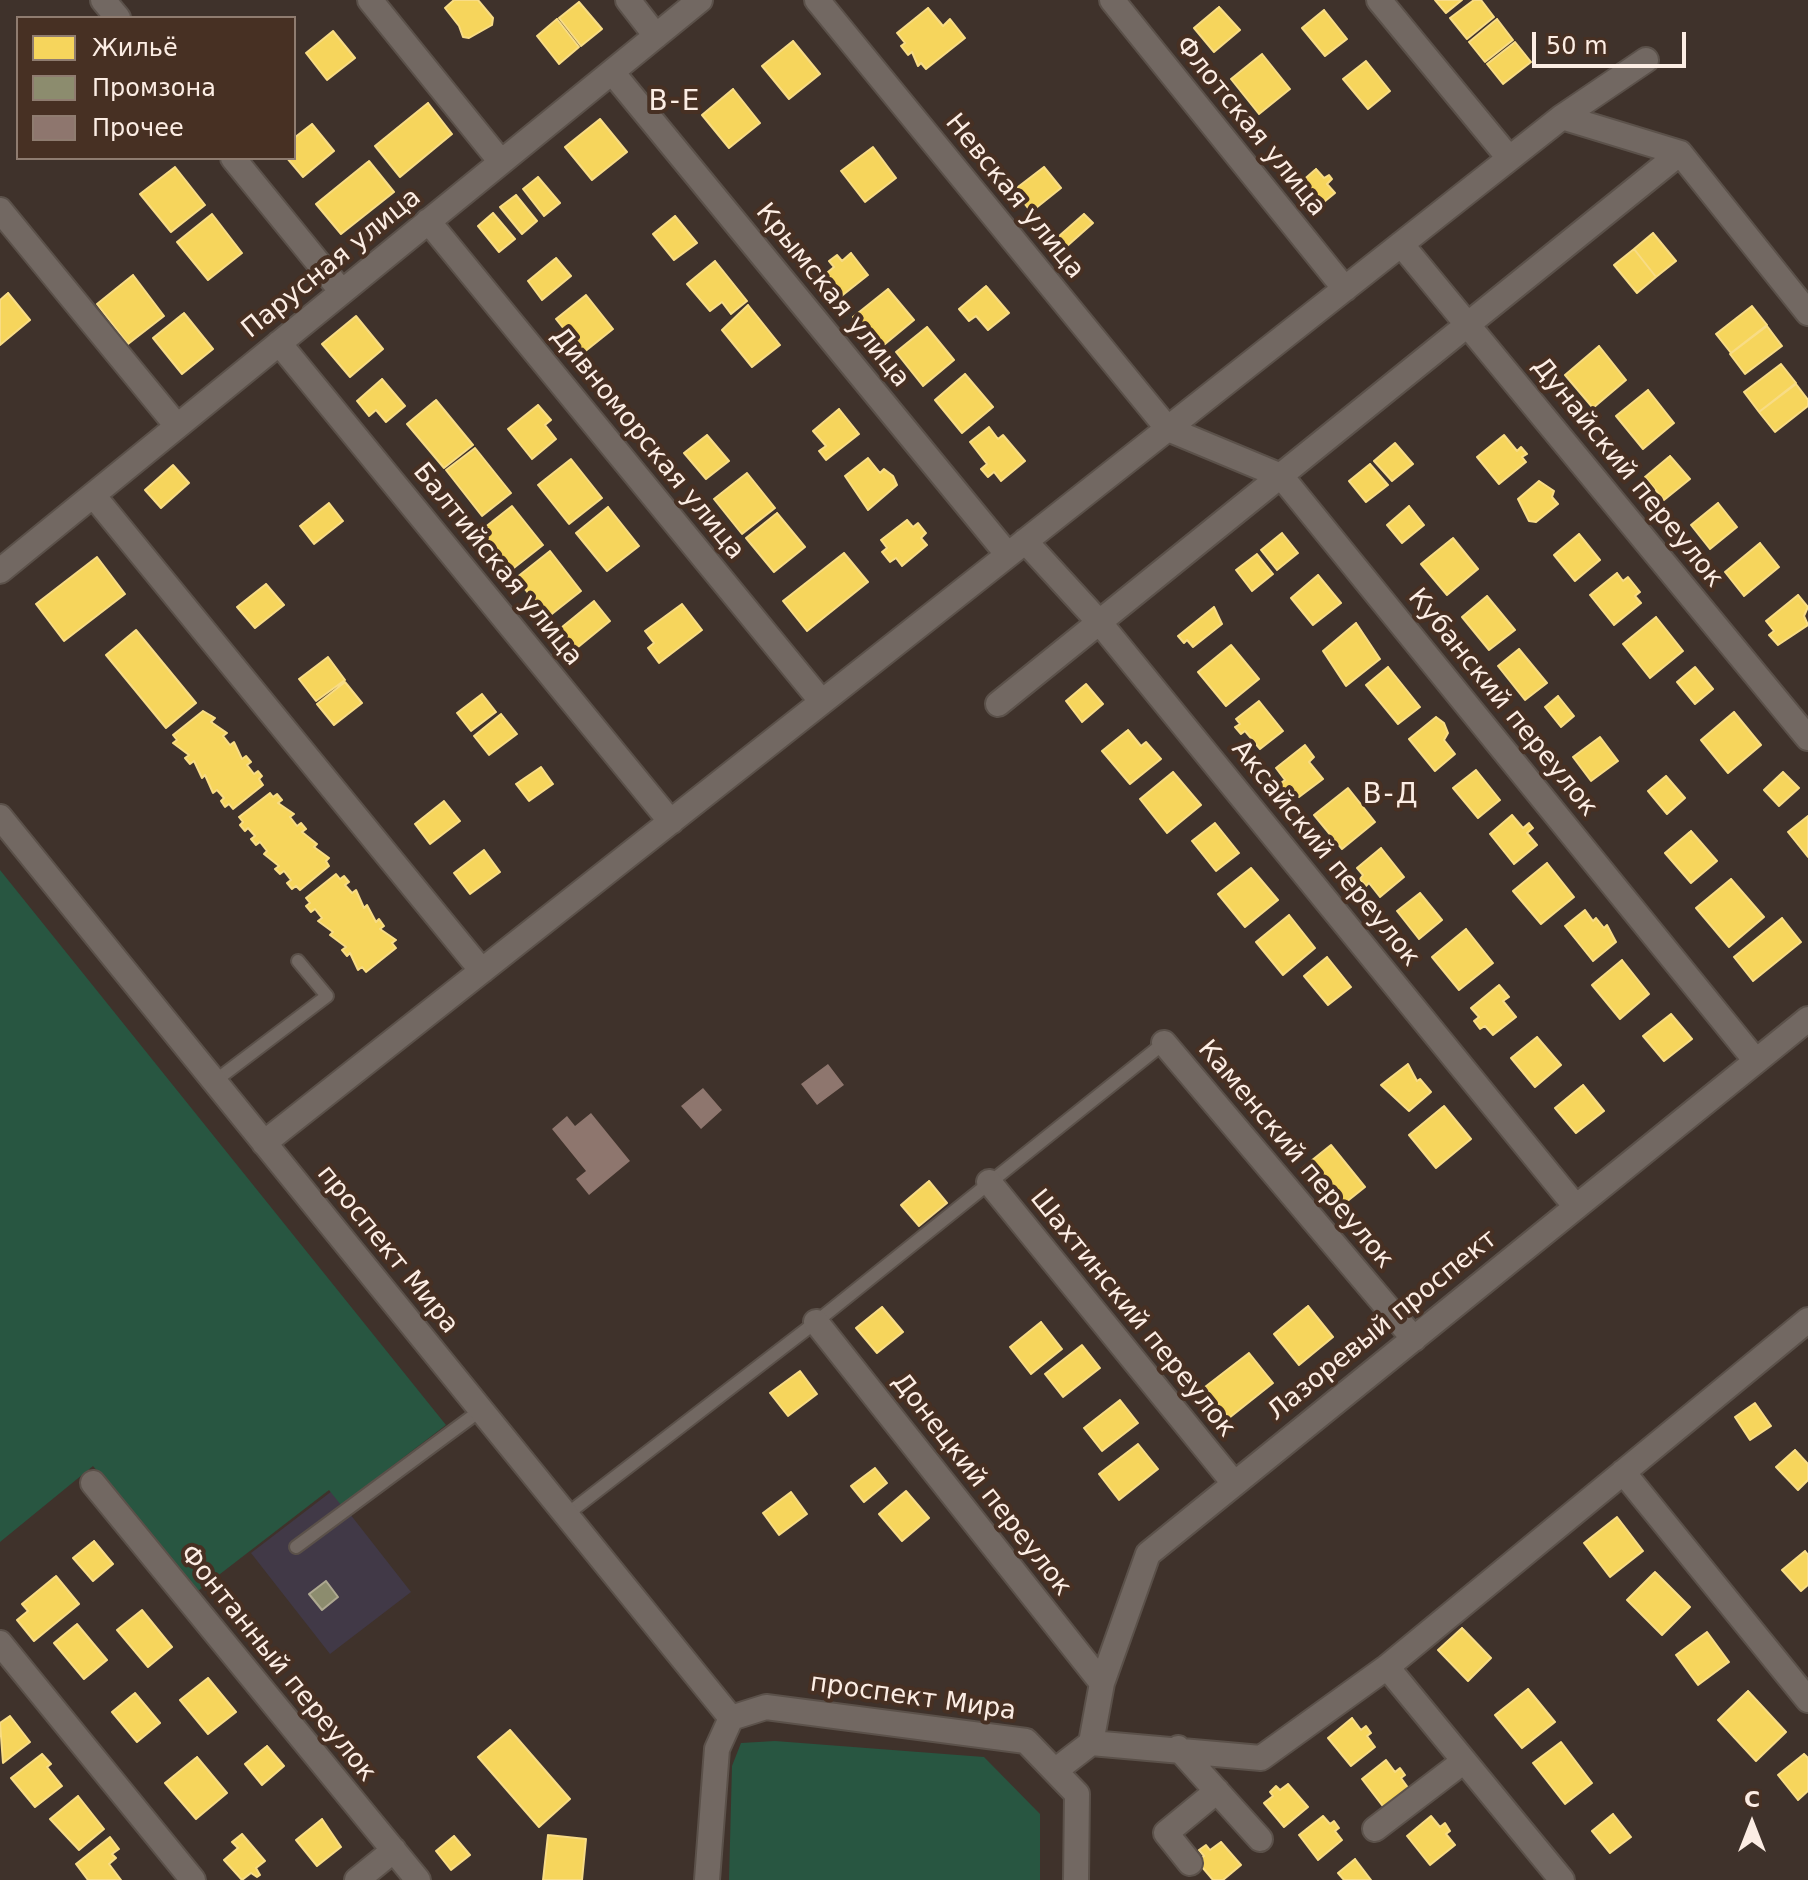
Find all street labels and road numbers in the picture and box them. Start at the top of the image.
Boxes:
street label: Флотская улица [1168,31,1332,223]
street label: Невская улица [938,108,1090,286]
street label: Парусная улица [236,182,428,346]
street label: Крымская улица [748,198,916,394]
street label: Дивноморская улица [544,322,750,566]
street label: Дунайский переулок [1525,352,1729,594]
street label: Балтийская улица [406,457,588,673]
street label: Кубанский переулок [1401,583,1603,823]
street label: Аксайский переулок [1224,735,1426,973]
street label: Каменский переулок [1190,1035,1400,1275]
street label: проспект Мира [310,1160,464,1340]
street label: Шахтинский переулок [1023,1184,1241,1444]
street label: Лазоревый проспект [1262,1224,1504,1428]
street label: Донецкий переулок [884,1368,1078,1602]
street label: Фонтанный переулок [172,1539,382,1789]
street label: проспект Мира [808,1668,1018,1728]

